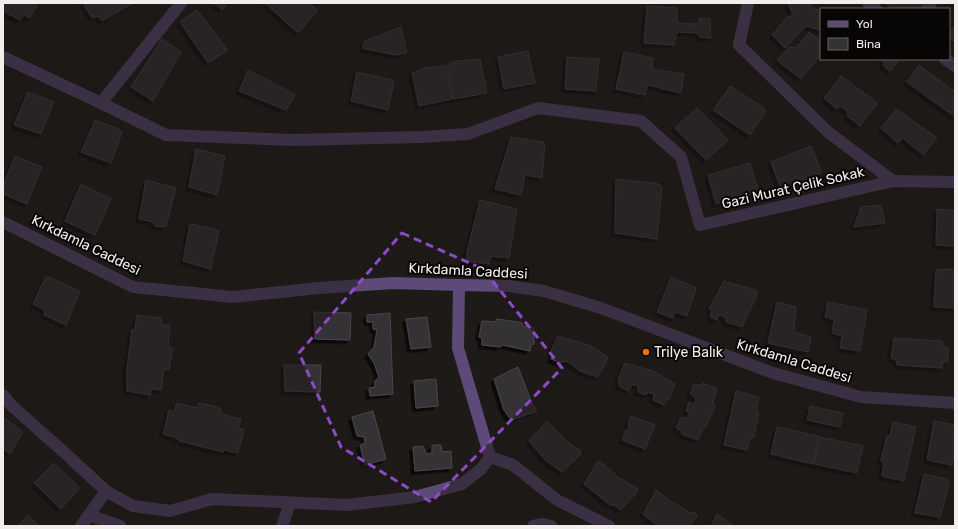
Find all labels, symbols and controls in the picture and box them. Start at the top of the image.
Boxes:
legend [820,8,950,60]
text: Yol [856,17,873,31]
text: Bina [856,37,881,51]
street label: Gazi Murat Çelik Sokak [720,163,867,213]
street label: Kırkdamla Caddesi [29,211,143,279]
street label: Kırkdamla Caddesi [408,259,528,283]
street label: Kırkdamla Caddesi [735,335,853,387]
place label: Trilye Balık [654,344,724,361]
marker: Trilye Balık [641,347,651,357]

